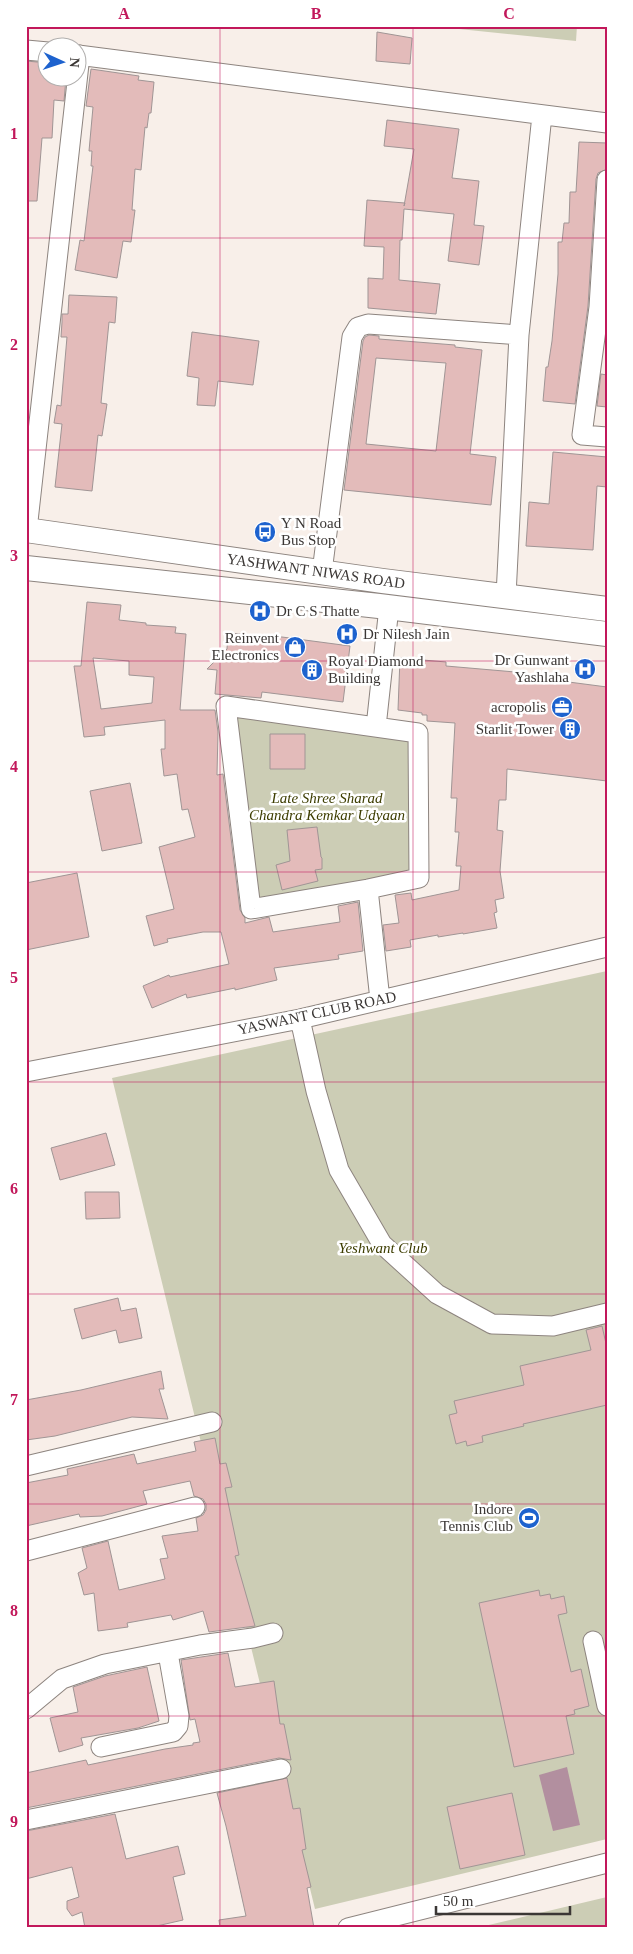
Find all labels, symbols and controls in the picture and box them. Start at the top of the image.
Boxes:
text: A [118,5,130,22]
text: B [311,5,322,22]
text: C [503,5,515,22]
north arrow [38,38,88,88]
text: N [67,57,82,68]
text: 1 [10,125,18,142]
text: 2 [10,336,18,353]
place label: Y N Road Bus Stop [281,515,342,548]
bus stop icon: Y N Road Bus Stop [253,520,277,544]
text: 3 [10,547,18,564]
street label: YASHWANT NIWAS ROAD [226,551,406,591]
hospital icon: Dr C S Thatte [248,599,272,623]
place label: Dr C S Thatte [276,603,360,619]
hospital icon: Dr Nilesh Jain [335,622,359,646]
place label: Dr Nilesh Jain [363,626,450,642]
place label: Reinvent Electronics [212,630,280,663]
shop icon: Reinvent Electronics [283,635,307,659]
place label: Dr Gunwant Yashlaha [494,652,570,685]
place label: Royal Diamond Building [328,653,424,686]
hospital icon: Dr Gunwant Yashlaha [573,657,597,681]
building icon: Royal Diamond Building [300,658,324,682]
office icon: acropolis [550,695,574,719]
place label: acropolis [491,699,546,715]
building icon: Starlit Tower [558,717,582,741]
place label: Starlit Tower [476,721,554,737]
text: 4 [10,758,18,775]
park label: Late Shree Sharad Chandra Kemkar Udyaan [249,790,405,823]
text: 5 [10,969,18,986]
street label: YASWANT CLUB ROAD [236,988,398,1038]
text: 6 [10,1180,18,1197]
park label: Yeshwant Club [338,1240,428,1256]
text: 7 [10,1391,18,1408]
place label: Indore Tennis Club [440,1501,513,1534]
sports icon: Indore Tennis Club [517,1506,541,1530]
text: 8 [10,1602,18,1619]
text: 9 [10,1813,18,1830]
scale bar [436,1884,569,1916]
text: 50 m [443,1893,474,1909]

